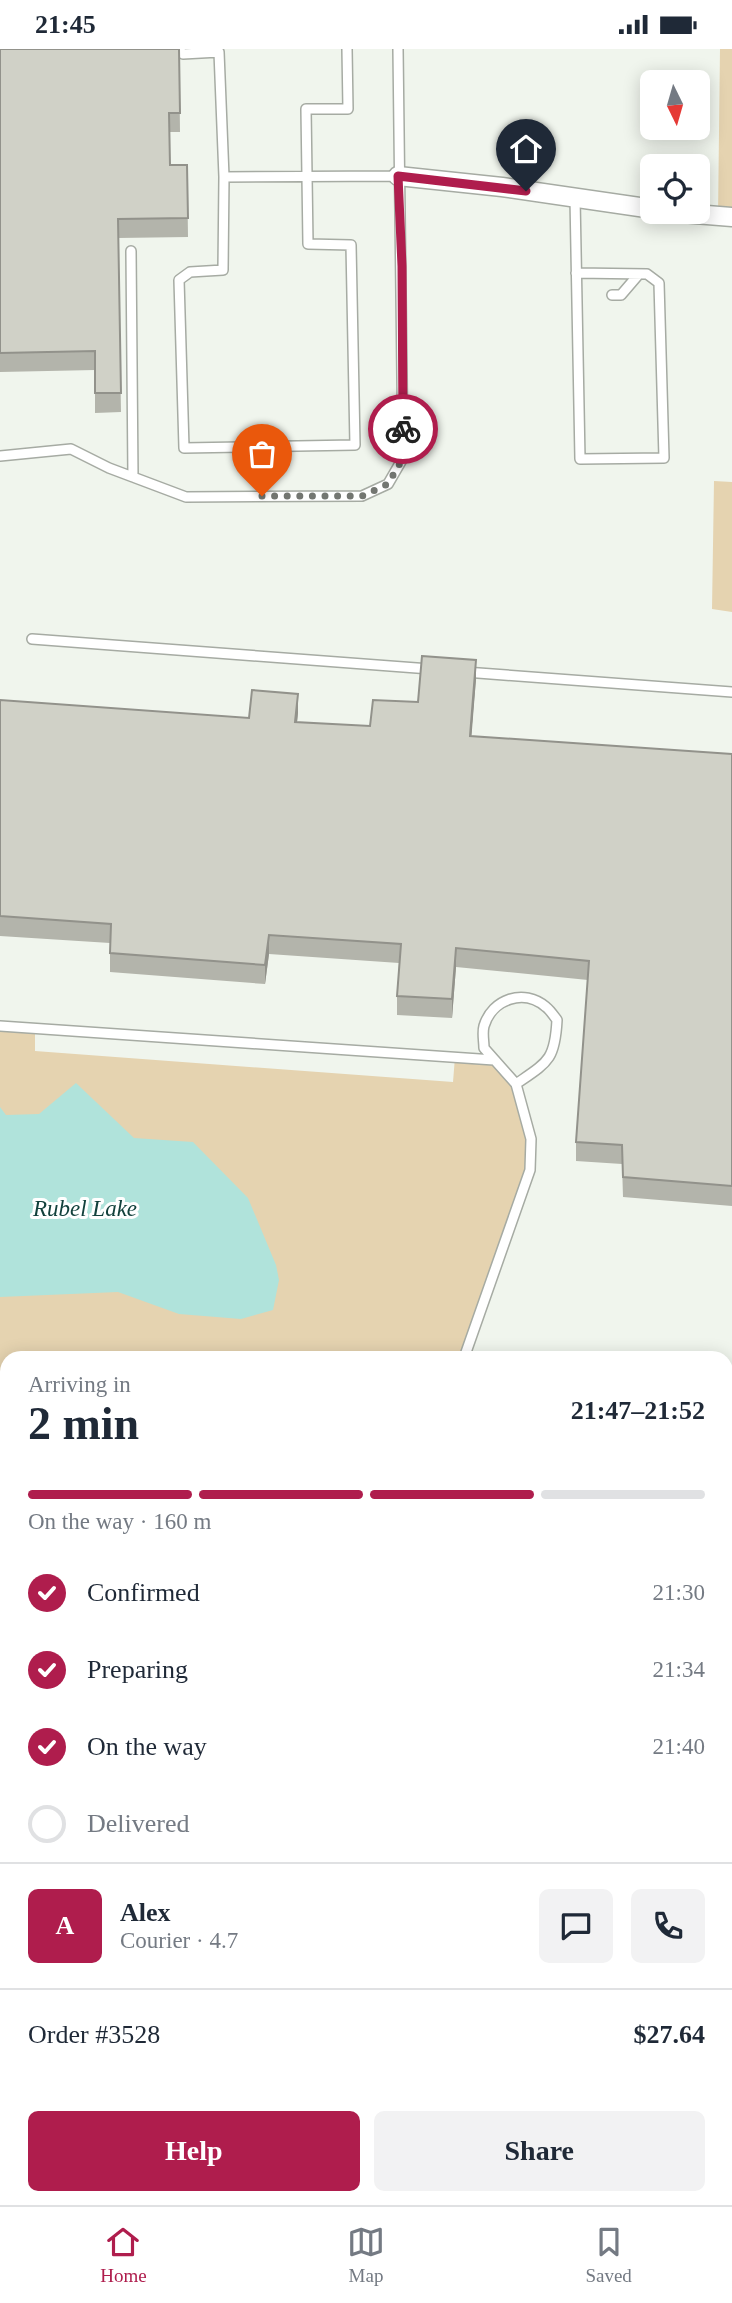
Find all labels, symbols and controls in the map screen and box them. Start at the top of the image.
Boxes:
text: 21:45 [35,10,96,39]
north arrow [640,70,710,140]
map controls [640,70,710,224]
pin [496,119,556,191]
icon: home [507,130,545,168]
button: locate [640,154,710,224]
courier [368,394,438,464]
icon: bike [384,410,422,448]
pin [232,424,292,496]
icon: bag [243,435,281,473]
water label: Rubel Lake [32,1196,137,1221]
text: Arriving in [28,1372,131,1397]
text: 21:47–21:52 [571,1396,705,1425]
text: 2 min [28,1398,139,1449]
text: On the way · 160 m [28,1509,211,1534]
icon: check [28,1574,66,1612]
text: Confirmed [87,1578,200,1607]
text: 21:30 [653,1580,705,1605]
icon: check [28,1651,66,1689]
text: Preparing [87,1655,188,1684]
text: 21:34 [653,1657,705,1682]
icon: check [28,1728,66,1766]
text: On the way [87,1732,207,1761]
text: 21:40 [653,1734,705,1759]
text: Delivered [87,1809,190,1838]
button: chat [539,1889,613,1963]
button: phone [631,1889,705,1963]
text: Alex [120,1898,171,1927]
text: A [56,1911,74,1940]
text: Courier · 4.7 [120,1928,238,1953]
text: Order #3528 [28,2020,160,2049]
text: $27.64 [634,2020,705,2049]
button: Help [28,2111,360,2191]
button: Share [374,2111,705,2191]
tab: Home [100,2223,147,2287]
tab: Map [347,2223,385,2287]
tab: Saved [585,2223,632,2287]

